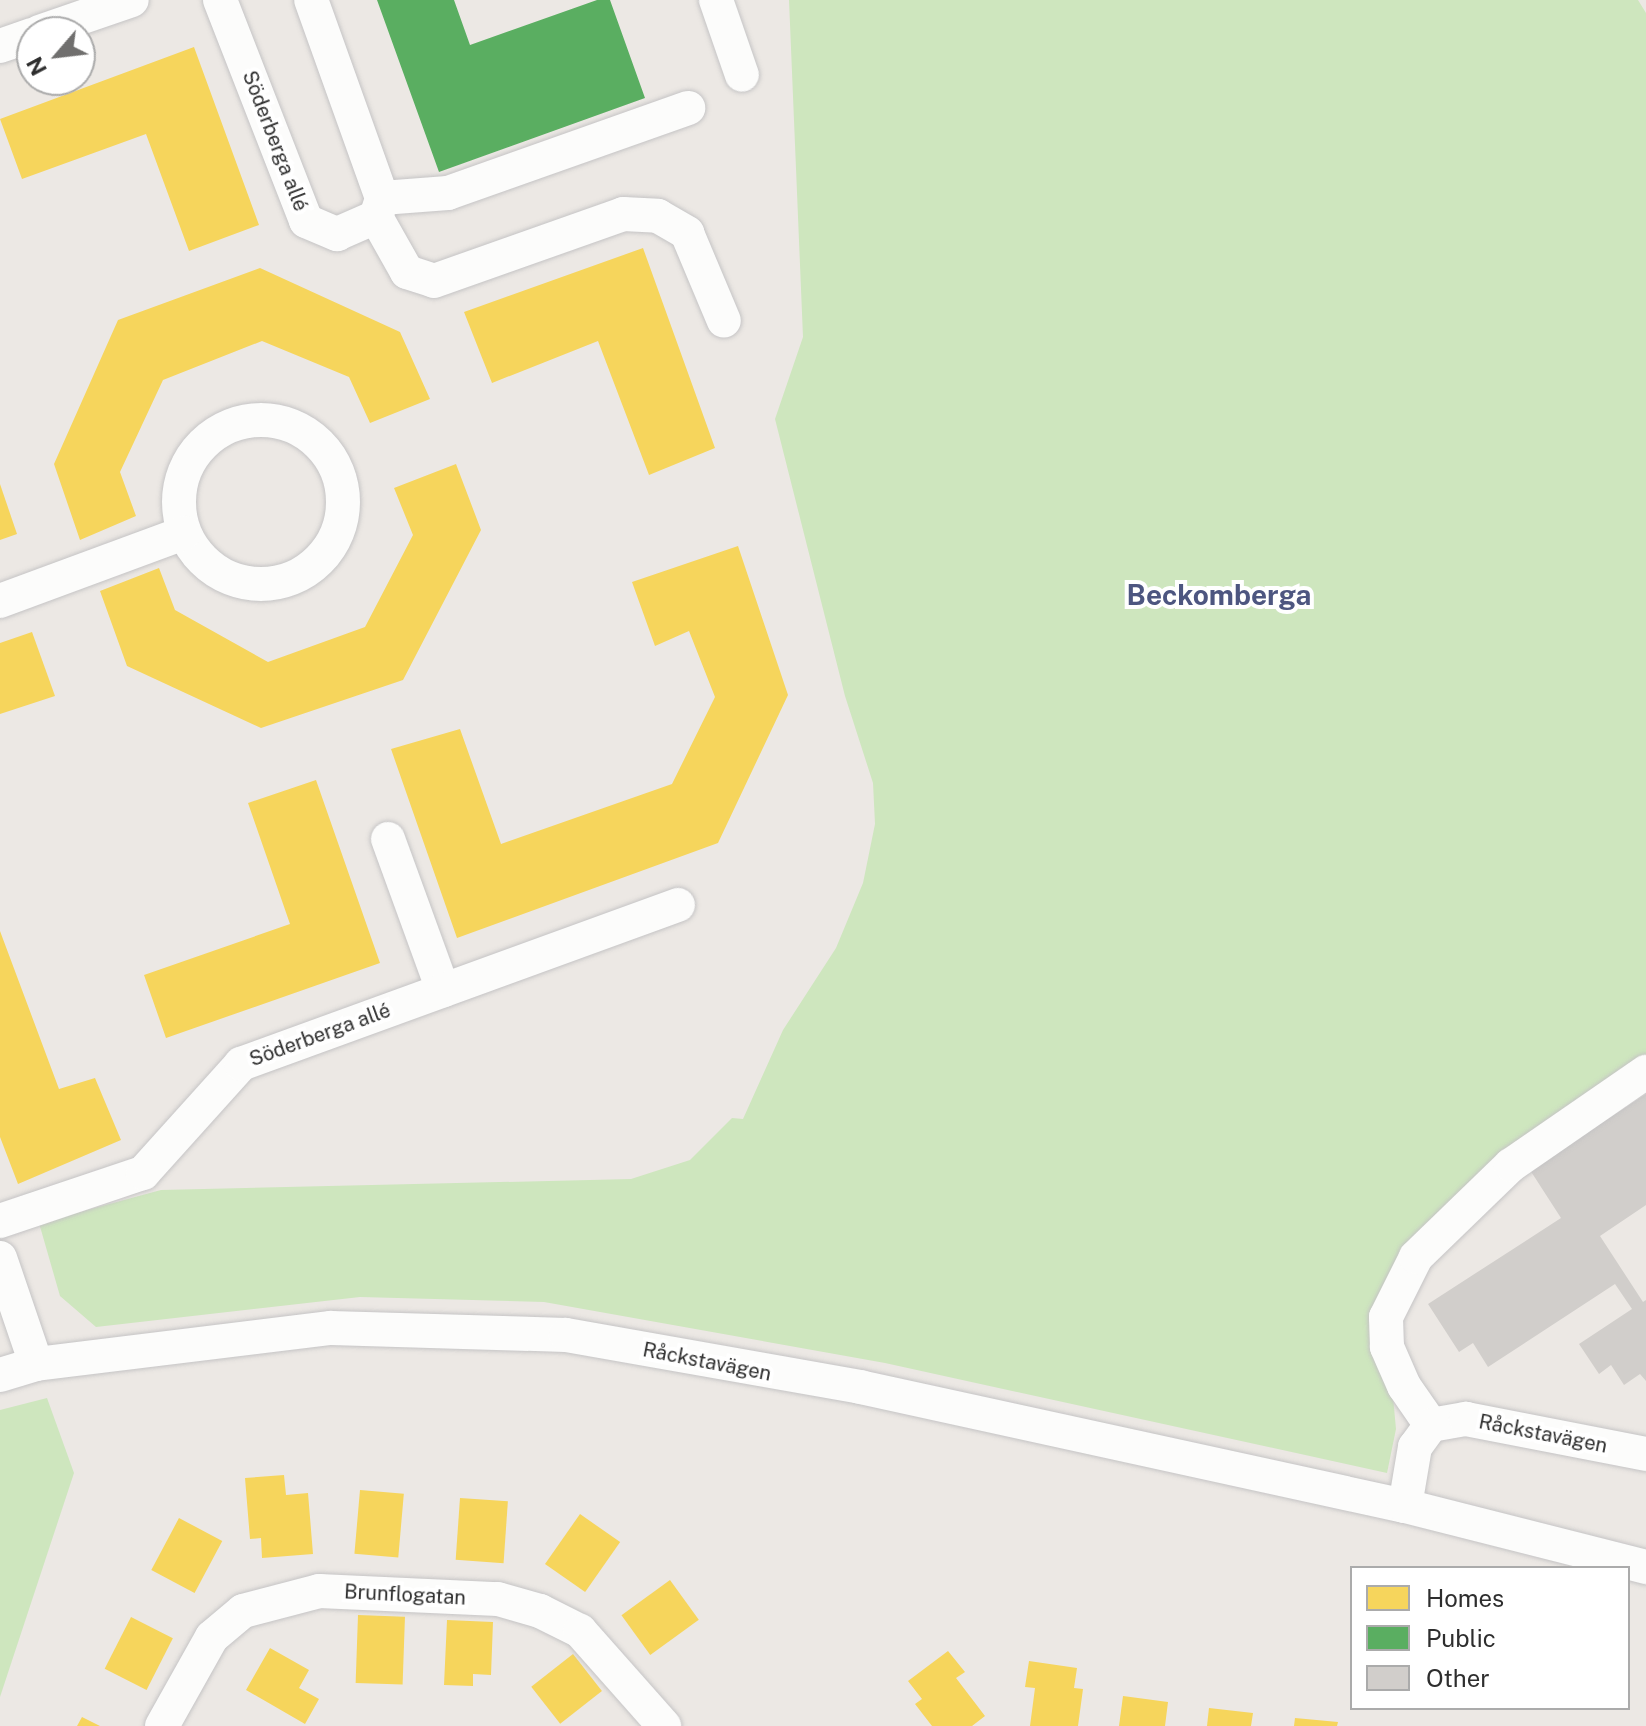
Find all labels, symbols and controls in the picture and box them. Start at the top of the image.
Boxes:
north arrow [16,16,96,96]
text: N [21,53,52,80]
street label: Söderberga allé [237,67,313,215]
district label: Beckomberga [1127,578,1311,612]
street label: Söderberga allé [246,998,394,1072]
street label: Råckstavägen [641,1338,773,1386]
street label: Råckstavägen [1477,1410,1609,1458]
legend [1350,1566,1630,1710]
street label: Brunflogatan [344,1580,466,1610]
text: Homes [1426,1584,1504,1612]
text: Public [1426,1624,1496,1652]
text: Other [1426,1664,1490,1692]

